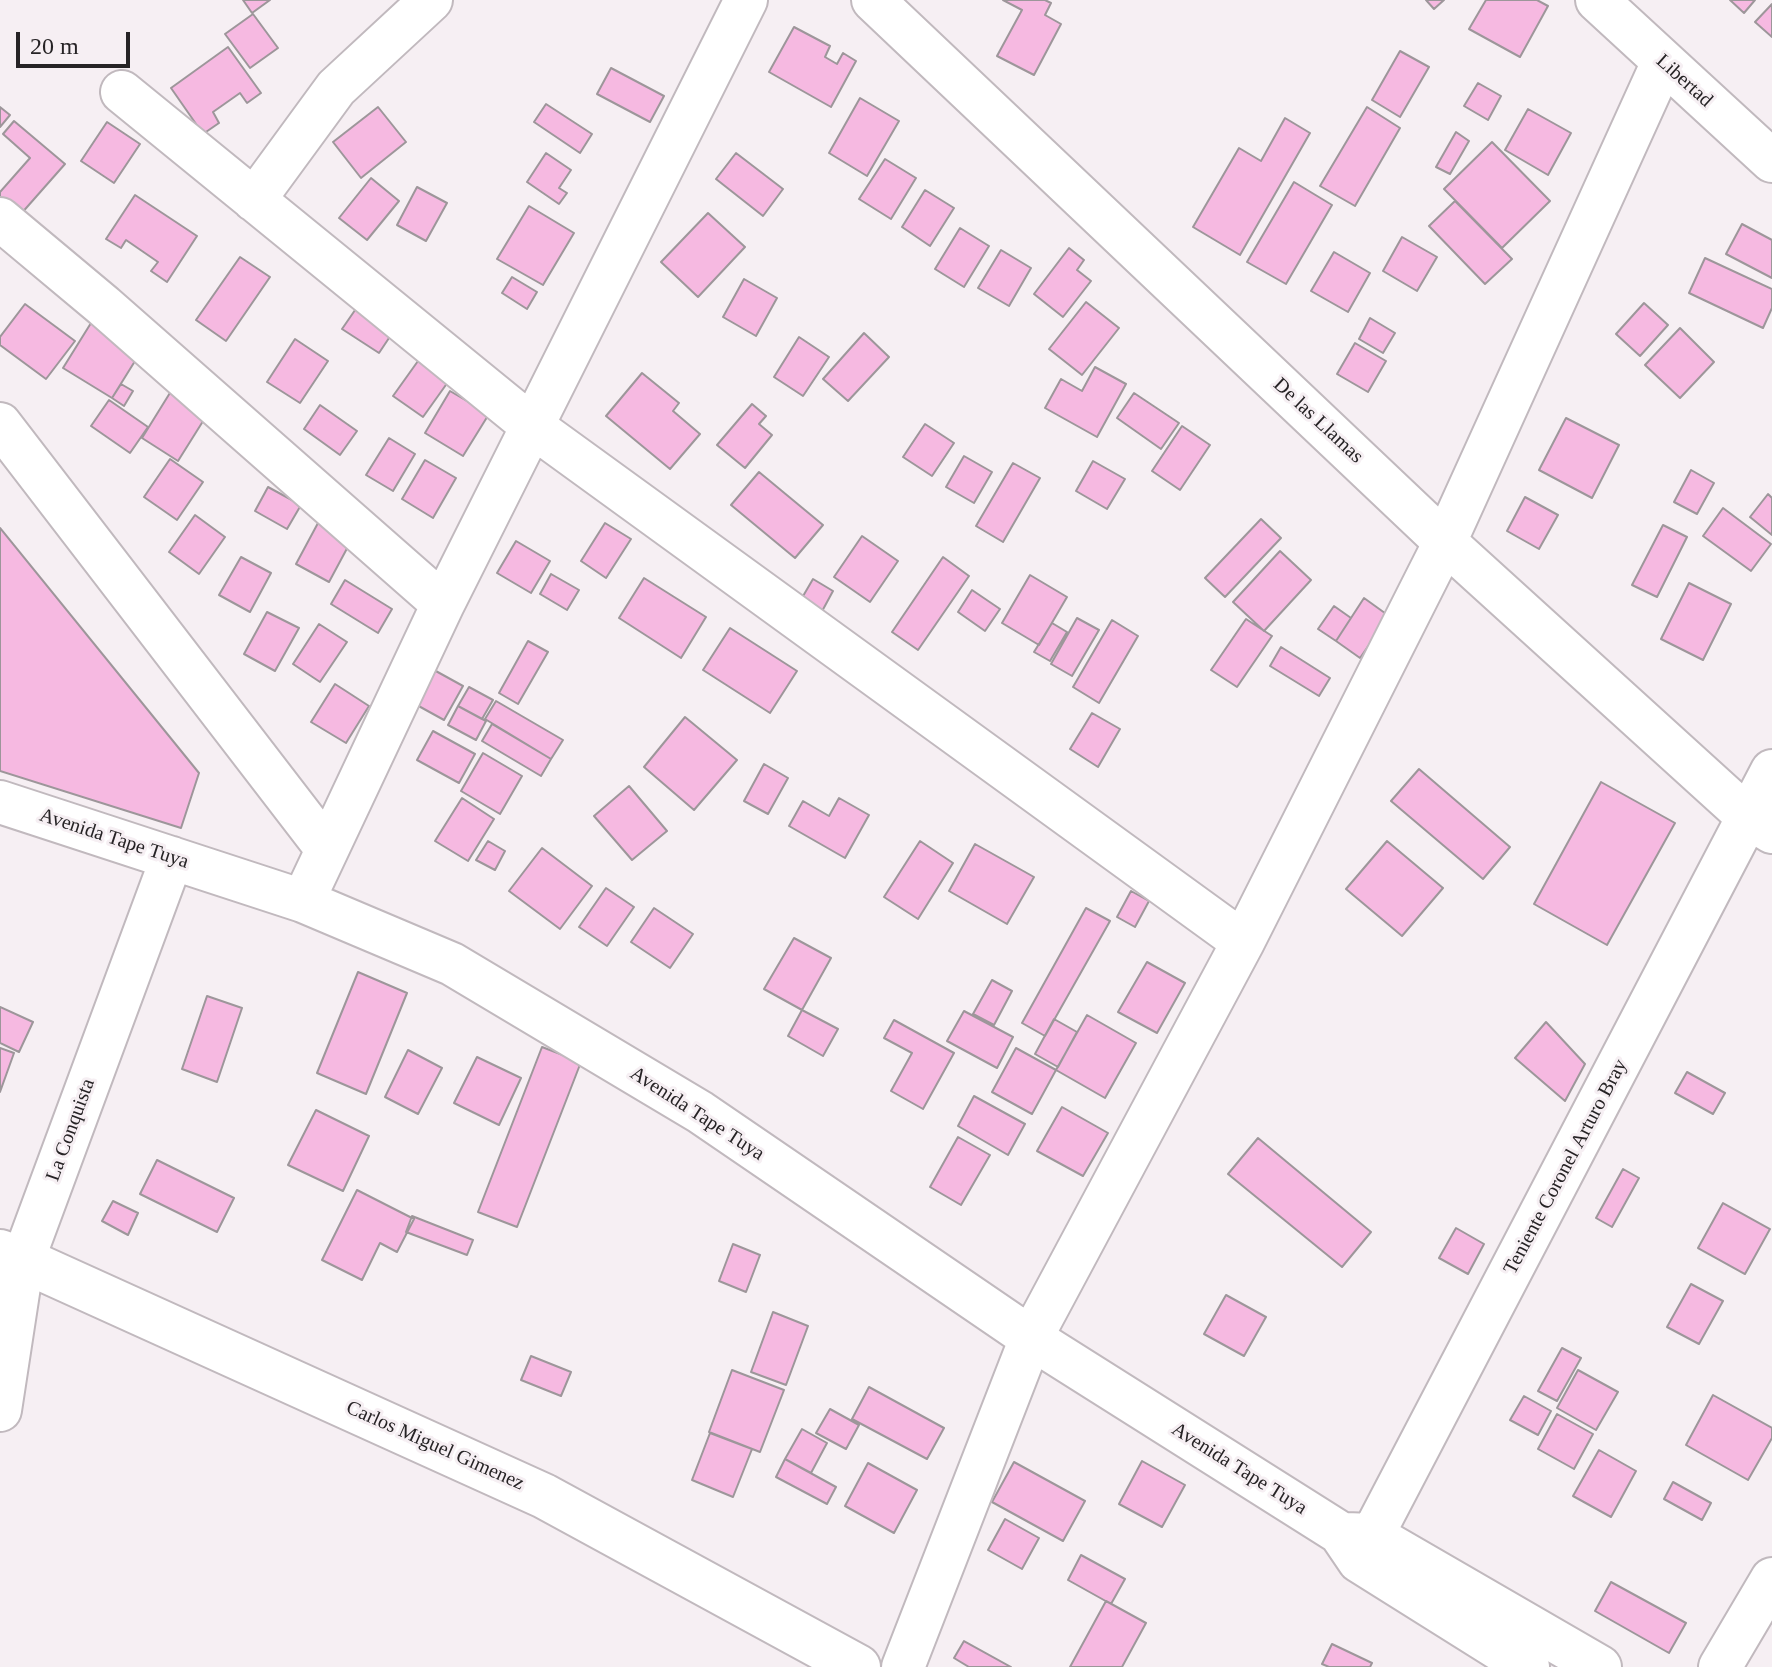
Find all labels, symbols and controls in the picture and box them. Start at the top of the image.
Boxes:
scale bar [20,16,134,66]
text: 20 m [30,33,79,59]
street label: Libertad [1651,49,1717,113]
street label: De las Llamas [1268,373,1368,469]
street label: Avenida Tape Tuya [36,804,192,874]
street label: Teniente Coronel Arturo Bray [1499,1055,1633,1279]
street label: Avenida Tape Tuya [625,1062,769,1166]
street label: La Conquista [41,1076,101,1184]
street label: Carlos Miguel Gimenez [342,1396,528,1496]
street label: Avenida Tape Tuya [1167,1418,1311,1520]

